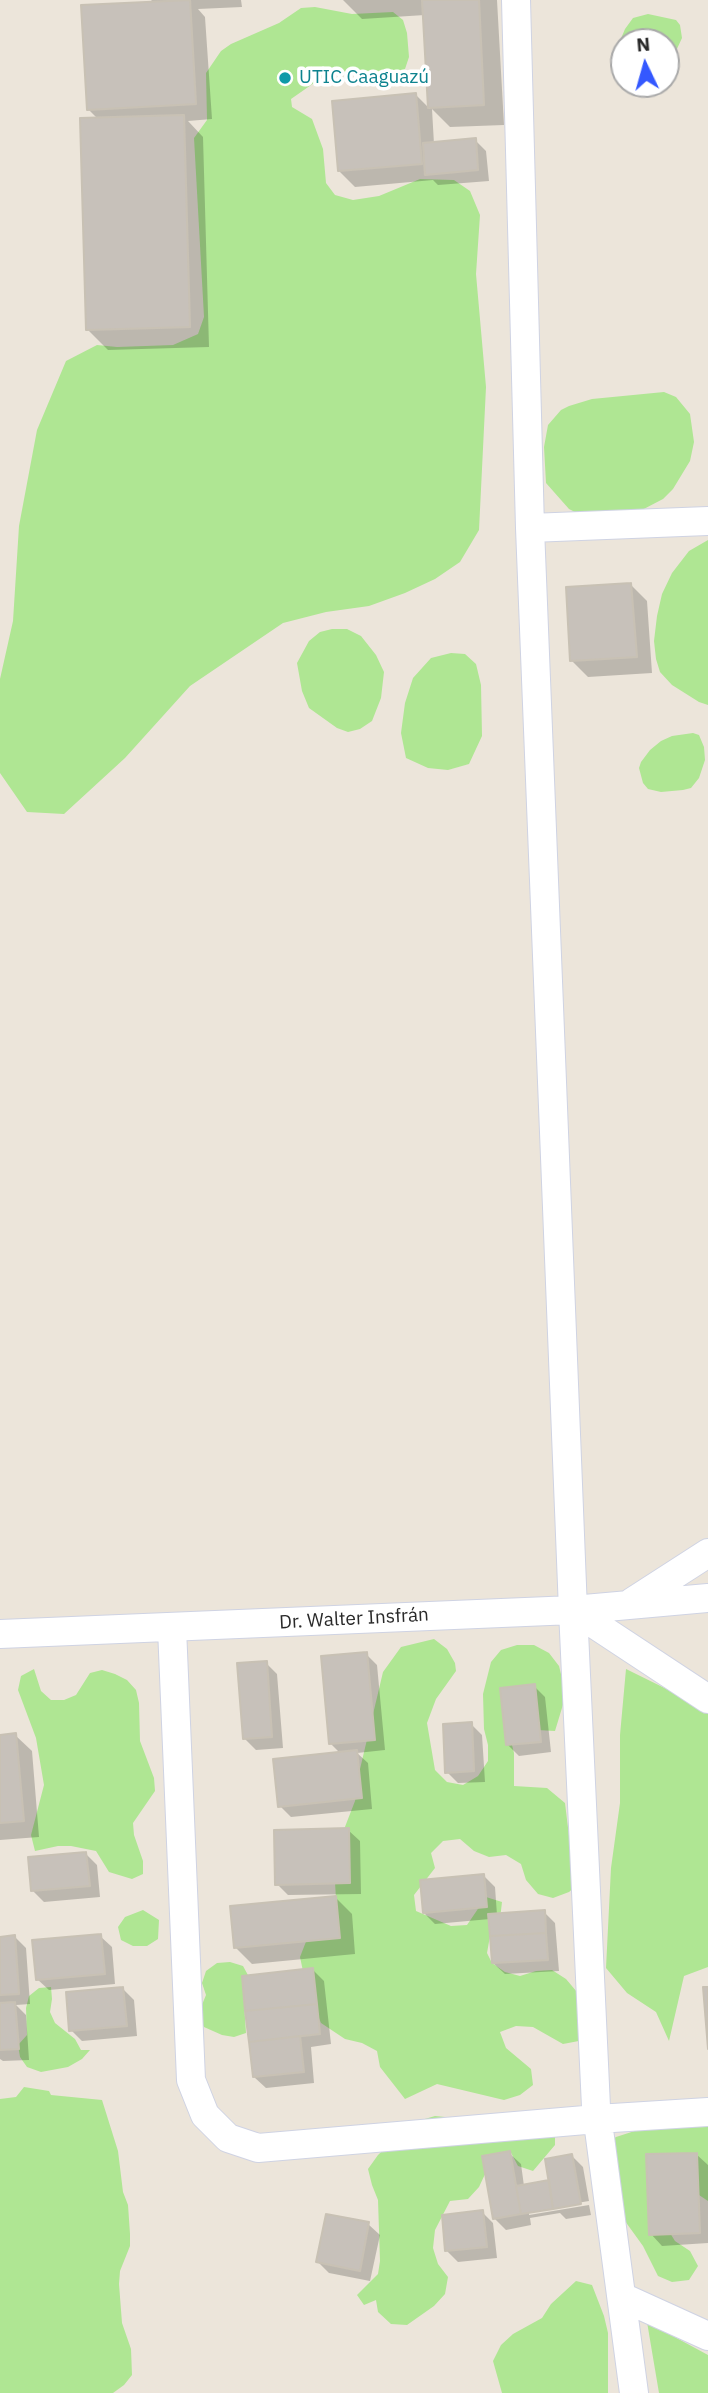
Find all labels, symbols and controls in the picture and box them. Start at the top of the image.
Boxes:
north arrow [610,28,680,98]
text: N [635,32,651,57]
place label: UTIC Caaguazú [299,67,429,89]
marker: UTIC Caaguazú [277,70,293,86]
street label: Dr. Walter Insfrán [279,1604,429,1634]

